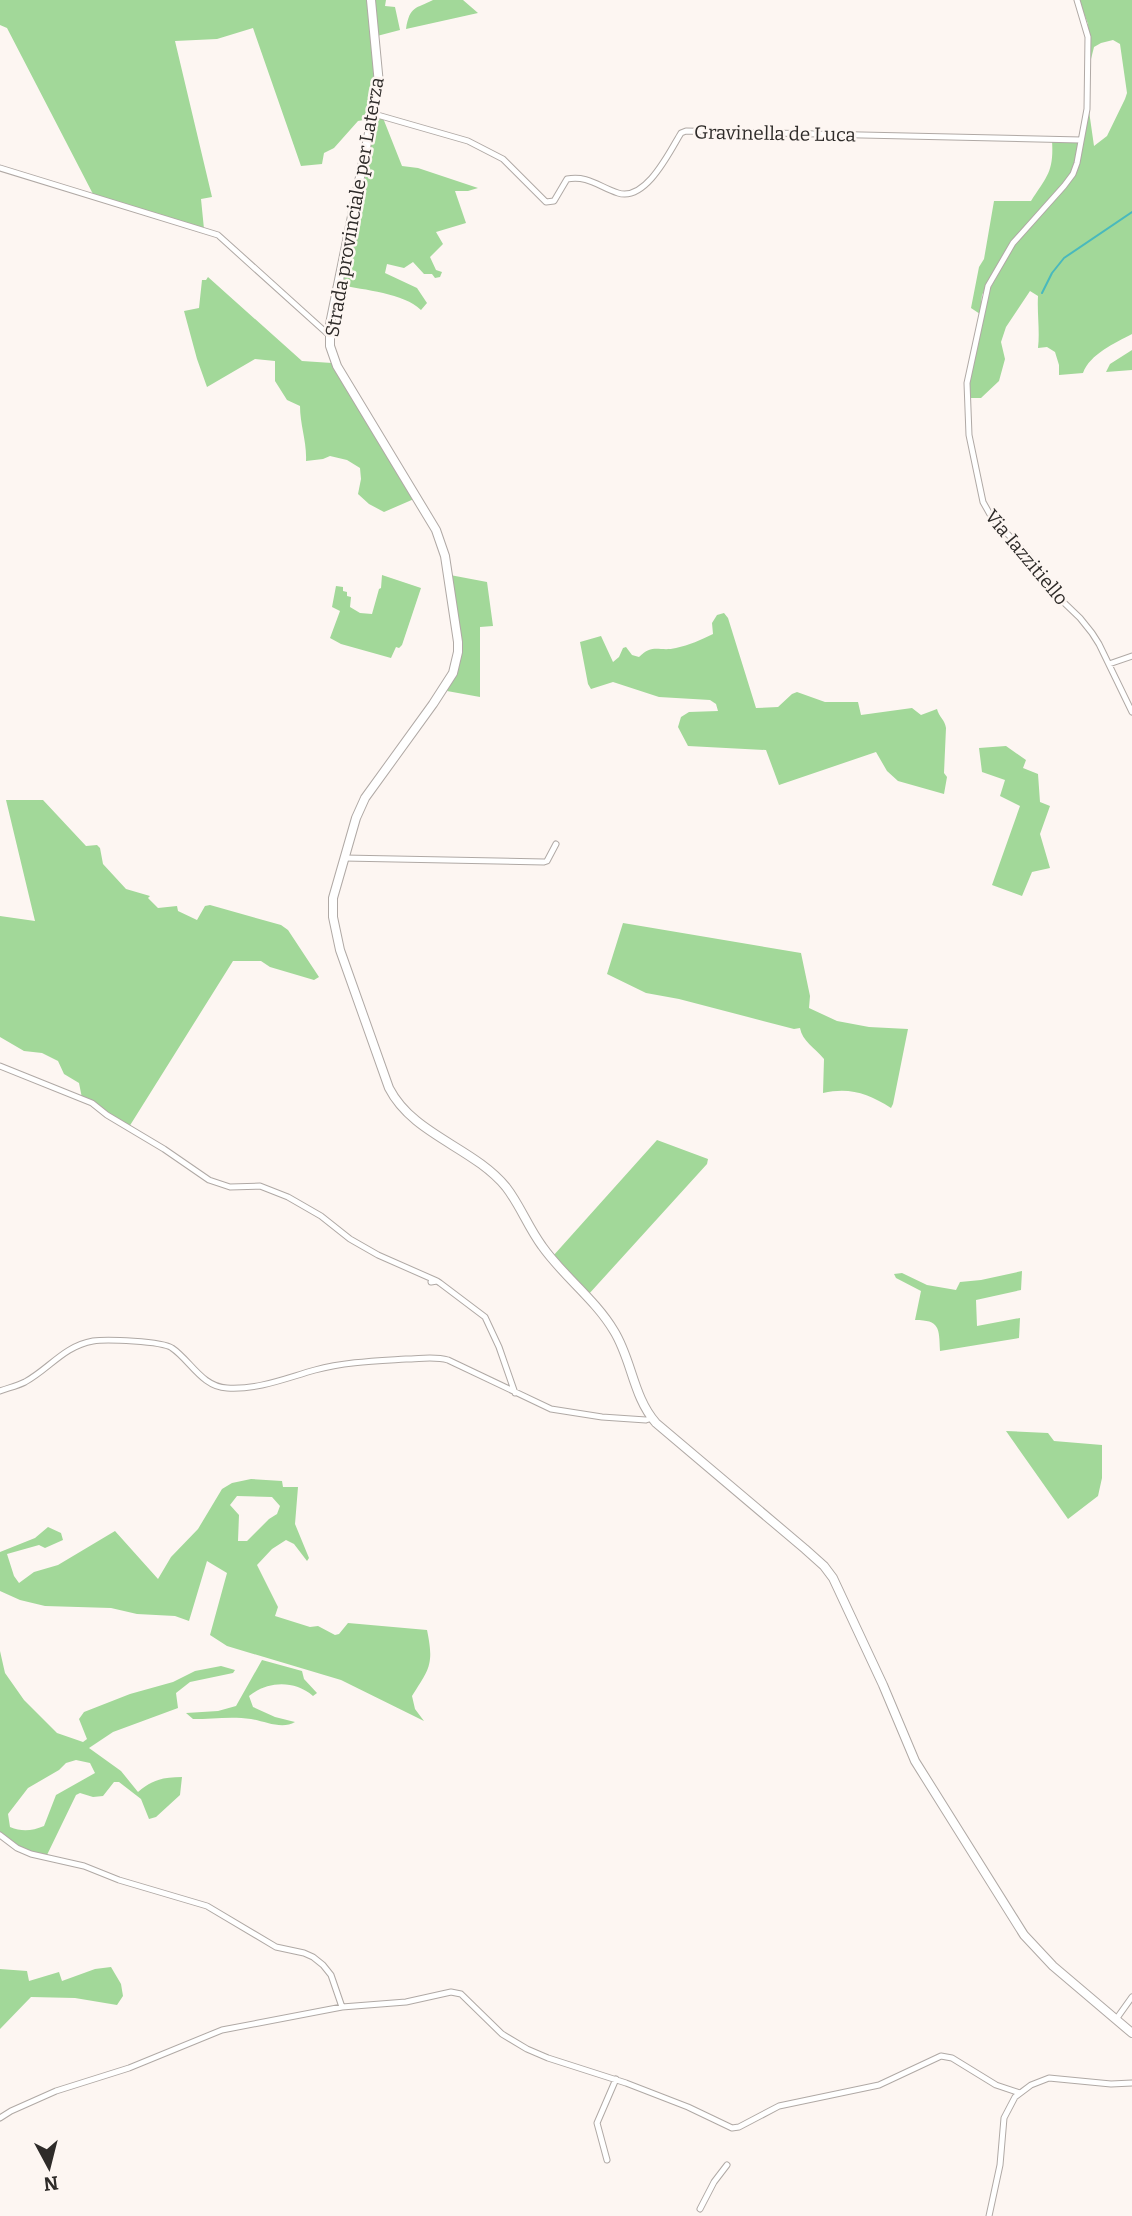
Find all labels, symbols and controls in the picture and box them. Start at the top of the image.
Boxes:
street label: Strada provinciale per Laterza [320,75,389,339]
street label: Gravinella de Luca [694,121,857,146]
street label: Via Iazzitiello [980,505,1073,610]
north arrow [14,2132,84,2202]
text: N [42,2171,60,2196]

